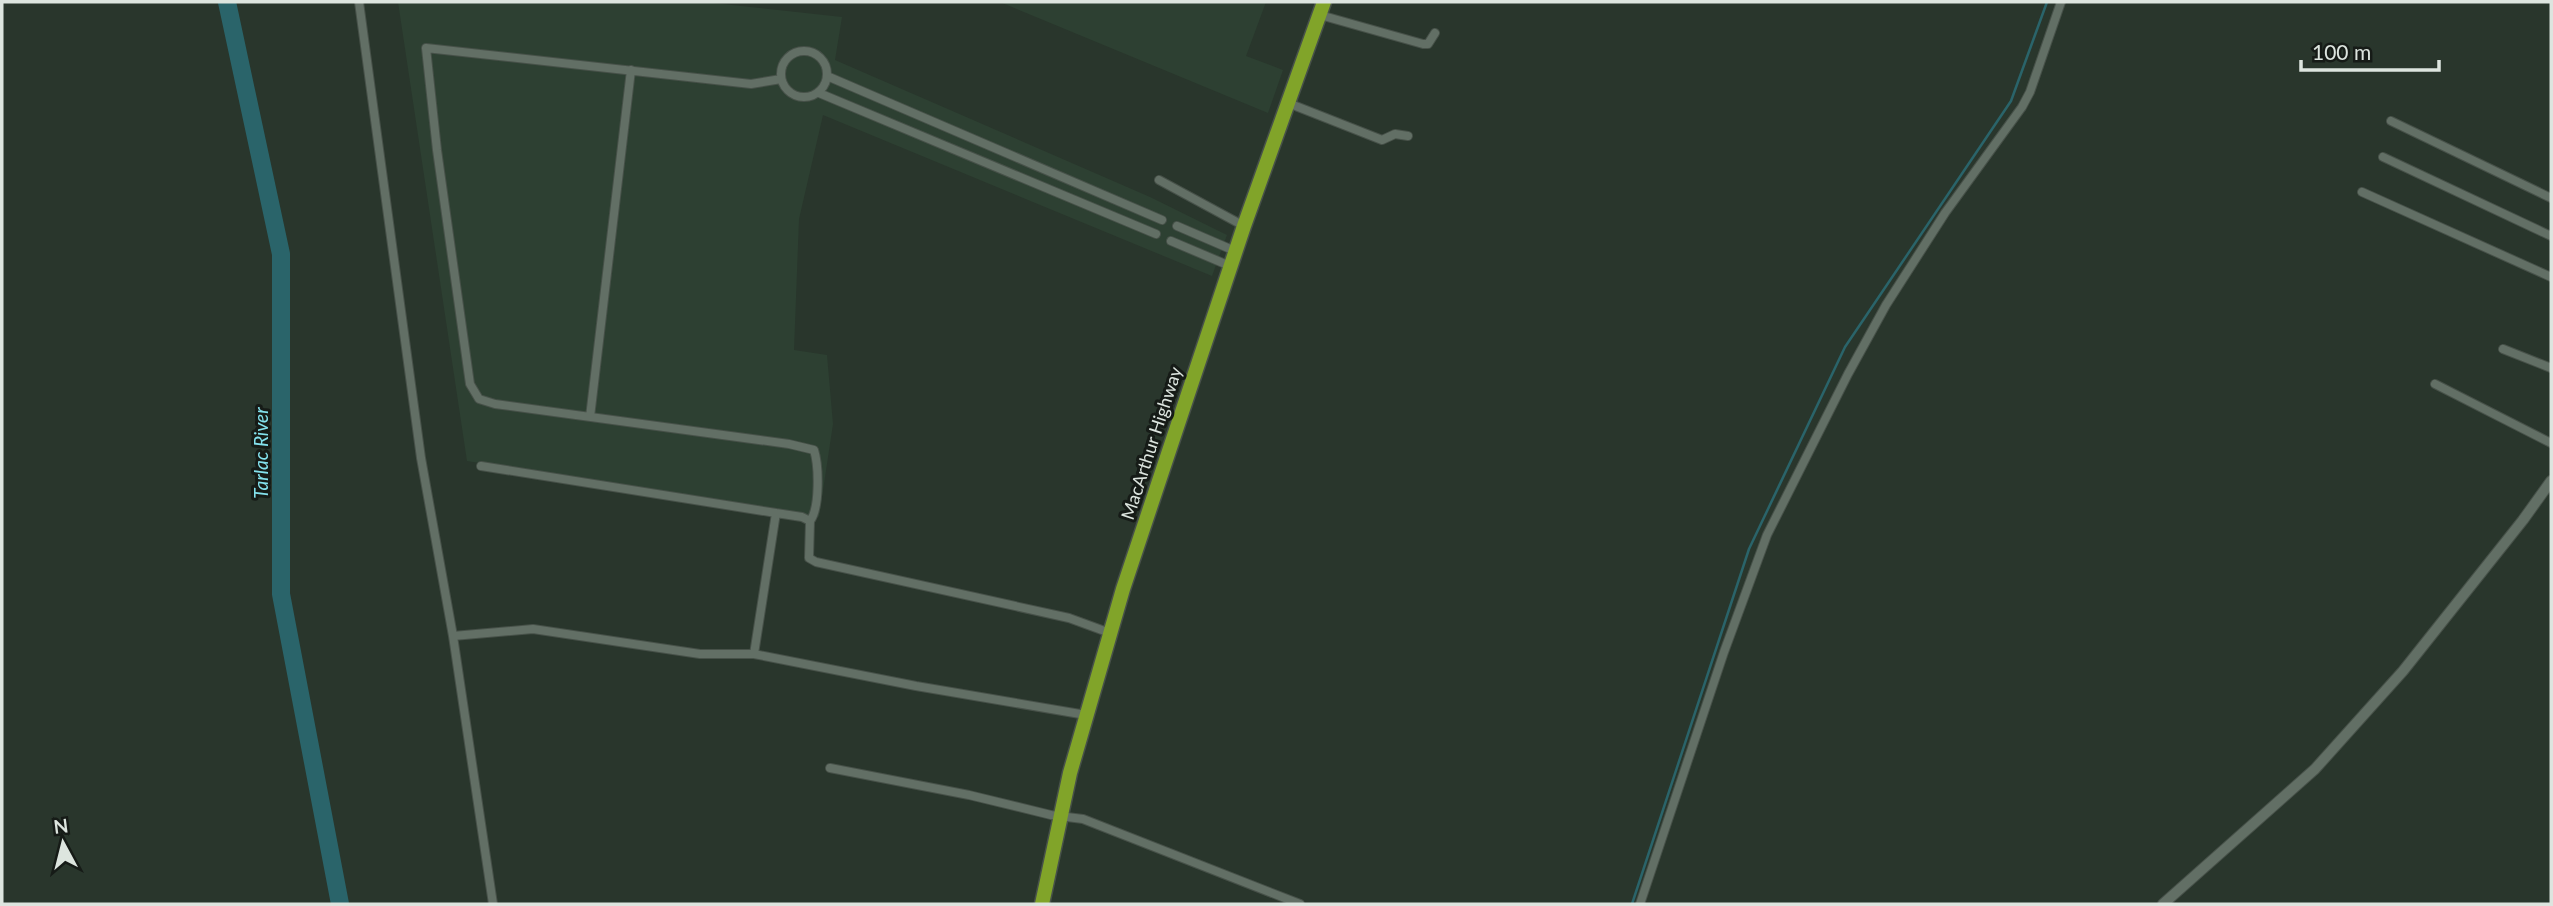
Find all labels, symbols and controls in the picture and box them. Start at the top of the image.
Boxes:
scale bar [2301,28,2439,72]
text: 100 m [2312,39,2371,64]
street label: MacArthur Highway [1116,363,1186,522]
water label: Tarlac River [249,407,272,499]
north arrow [28,808,98,878]
text: N [52,813,70,838]

